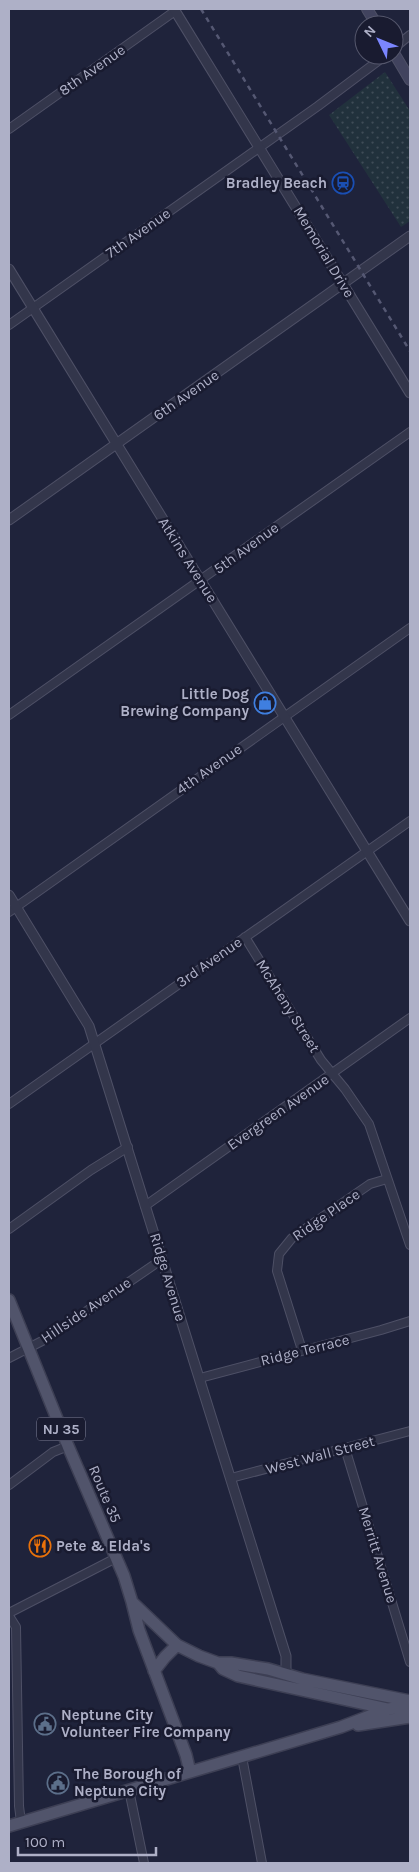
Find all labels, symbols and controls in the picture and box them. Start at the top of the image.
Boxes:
north arrow [354,15,404,65]
text: N [360,22,380,41]
street label: 8th Avenue [55,41,129,99]
station icon: Bradley Beach [331,171,355,195]
place label: Bradley Beach [226,174,327,192]
street label: Memorial Drive [290,203,358,301]
street label: 7th Avenue [102,204,174,262]
street label: 6th Avenue [150,366,222,424]
street label: Atkins Avenue [155,514,221,606]
street label: 5th Avenue [210,518,282,578]
place label: Little Dog Brewing Company [120,685,249,720]
shop icon: Little Dog Brewing Company [253,691,277,715]
street label: 4th Avenue [173,740,245,798]
street label: 3rd Avenue [173,933,245,991]
street label: McAheny Street [252,956,324,1056]
street label: Evergreen Avenue [224,1070,332,1154]
street label: Ridge Place [289,1185,363,1245]
street label: Ridge Avenue [146,1231,190,1323]
street label: Hillside Avenue [38,1273,134,1347]
street label: Ridge Terrace [259,1330,351,1370]
road number: NJ 35 [37,1418,85,1440]
street label: West Wall Street [264,1432,377,1478]
street label: Route 35 [85,1463,125,1525]
street label: Merritt Avenue [355,1505,401,1605]
restaurant icon: Pete & Elda's [28,1534,52,1558]
place label: Pete & Elda's [56,1537,151,1555]
place label: Neptune City Volunteer Fire Company [61,1706,231,1741]
public building icon: Neptune City Volunteer Fire Company [33,1712,57,1736]
place label: The Borough of Neptune City [74,1765,181,1800]
public building icon: The Borough of Neptune City [46,1771,70,1795]
scale bar [18,1824,155,1856]
text: 100 m [25,1833,65,1851]

